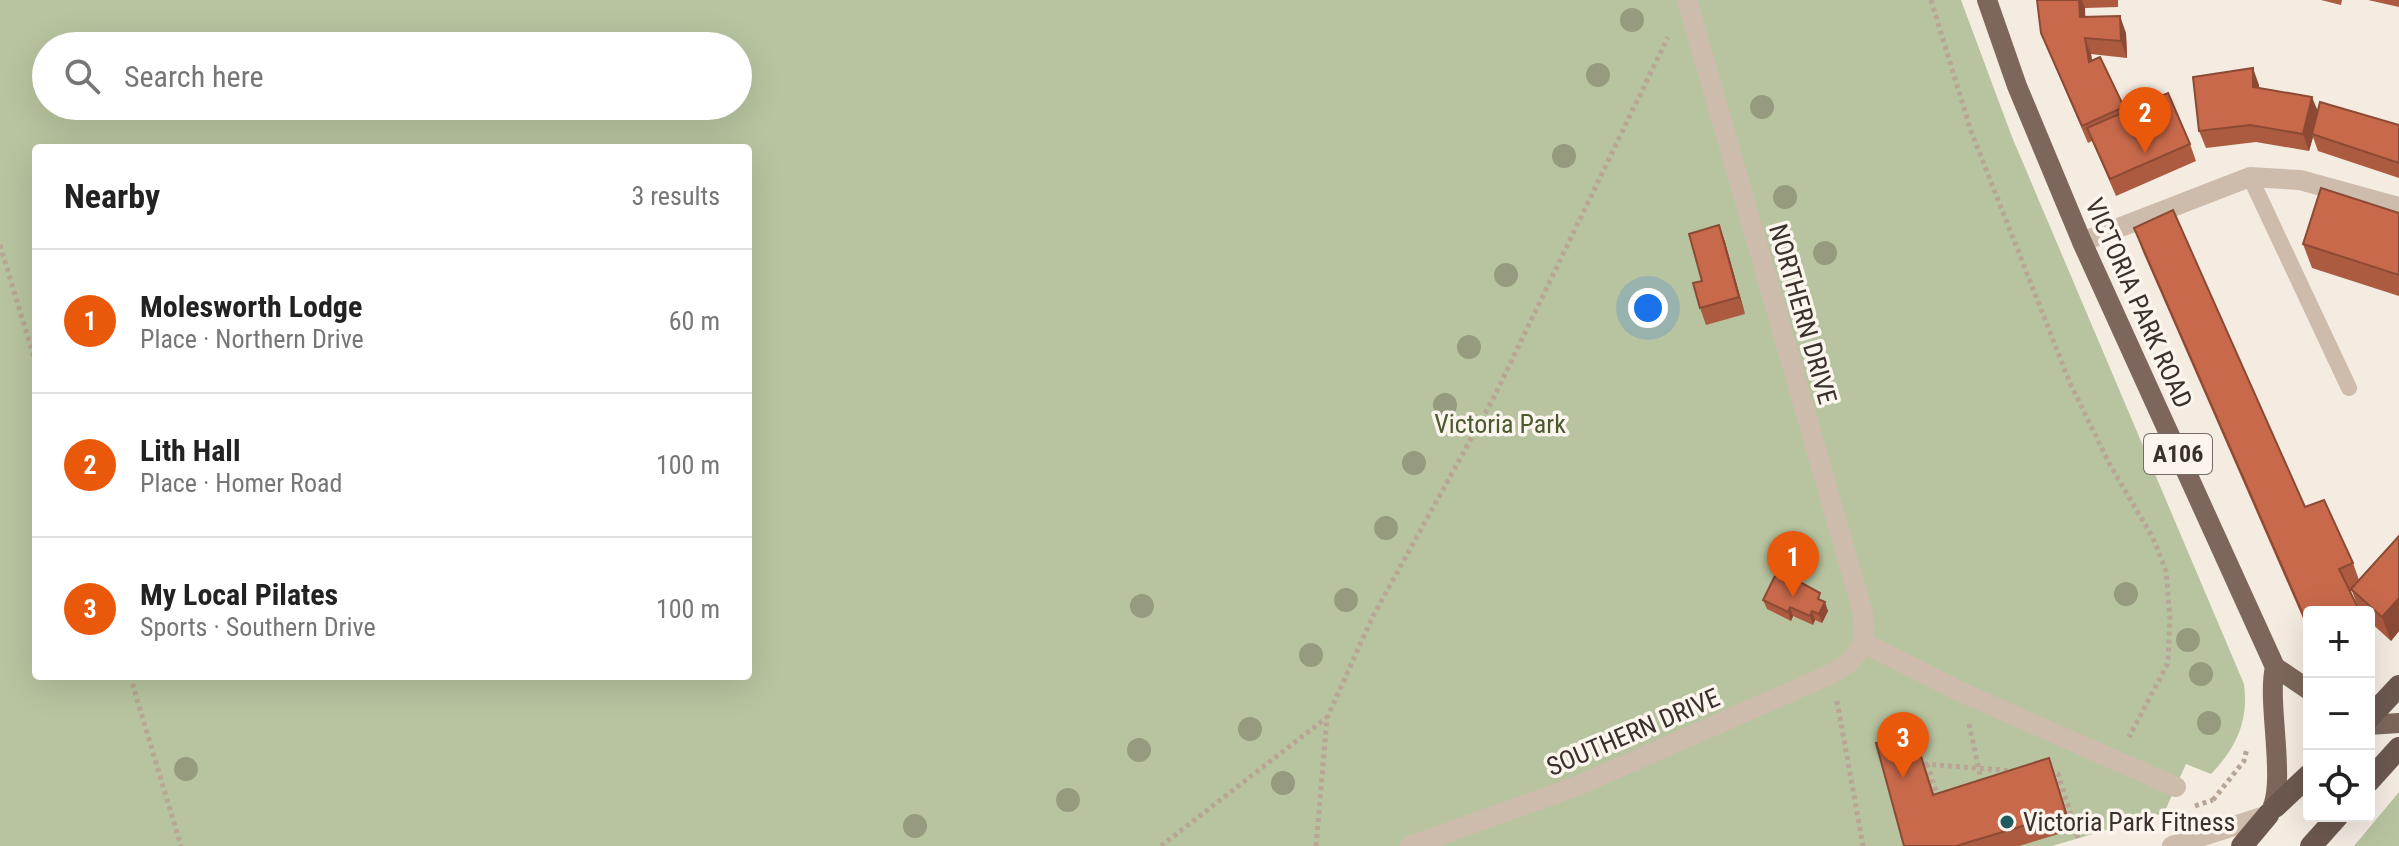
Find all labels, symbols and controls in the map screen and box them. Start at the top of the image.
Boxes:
search box [32,32,752,120]
icon: search [60,54,104,98]
text: Search here [124,59,264,94]
pin: 2 [2119,87,2171,153]
text: Nearby [64,176,160,216]
text: 3 results [631,181,720,211]
street label: VICTORIA PARK ROAD [2079,194,2199,412]
street label: NORTHERN DRIVE [1763,221,1843,407]
your location [1628,288,1668,328]
text: Molesworth Lodge [140,289,362,324]
text: 1 [83,306,97,336]
text: 60 m [669,306,720,336]
text: Place · Northern Drive [140,324,364,354]
park label: Victoria Park [1434,409,1566,439]
text: Lith Hall [140,433,240,468]
road number: A106 [2144,434,2212,474]
text: 2 [83,450,97,480]
text: 100 m [656,450,720,480]
text: Place · Homer Road [140,468,342,498]
pin: 1 [1767,531,1819,597]
text: My Local Pilates [140,577,338,612]
text: 3 [83,594,97,624]
text: 100 m [656,594,720,624]
map controls [2303,606,2375,822]
button: + [2303,606,2375,678]
text: Sports · Southern Drive [140,612,376,642]
button: − [2303,678,2375,750]
street label: SOUTHERN DRIVE [1542,682,1724,782]
pin: 3 [1877,712,1929,778]
button: locate [2303,750,2375,822]
place label: Victoria Park Fitness [2023,807,2235,837]
marker: Victoria Park Fitness [1998,813,2016,831]

